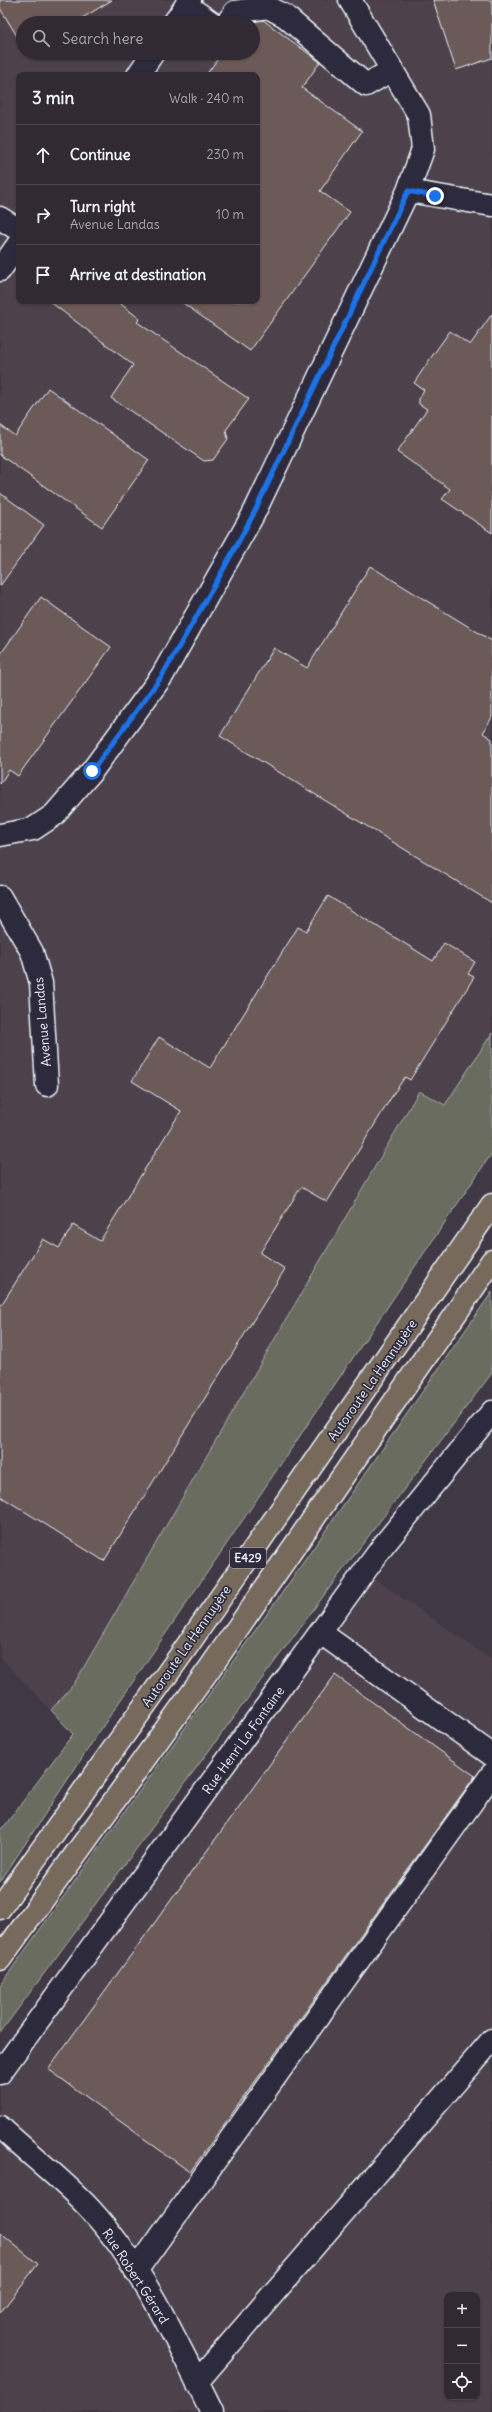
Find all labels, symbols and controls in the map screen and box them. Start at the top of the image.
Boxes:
search box [16,16,260,60]
icon: search [30,27,52,49]
text: Search here [62,29,143,48]
text: 3 min [32,87,74,109]
text: Walk · 240 m [169,90,244,107]
icon: ahead [32,144,54,166]
text: Continue [70,145,131,164]
text: 230 m [206,146,244,163]
route end [426,187,444,205]
text: Turn right [70,197,135,216]
icon: right [32,204,54,226]
text: 10 m [216,206,244,223]
text: Avenue Landas [70,216,160,233]
icon: arrive [32,264,54,286]
text: Arrive at destination [70,265,206,284]
route start [83,762,101,780]
street label: Avenue Landas [30,977,55,1067]
street label: Autoroute La Hennuyère [324,1316,421,1444]
road number: E429 [230,1548,266,1568]
street label: Autoroute La Hennuyère [138,1582,235,1710]
street label: Rue Henri La Fontaine [199,1683,288,1798]
street label: Rue Robert Gérard [98,2225,173,2327]
map controls [444,2292,480,2400]
button: + [444,2292,480,2328]
button: − [444,2328,480,2364]
button: locate [444,2364,480,2400]

